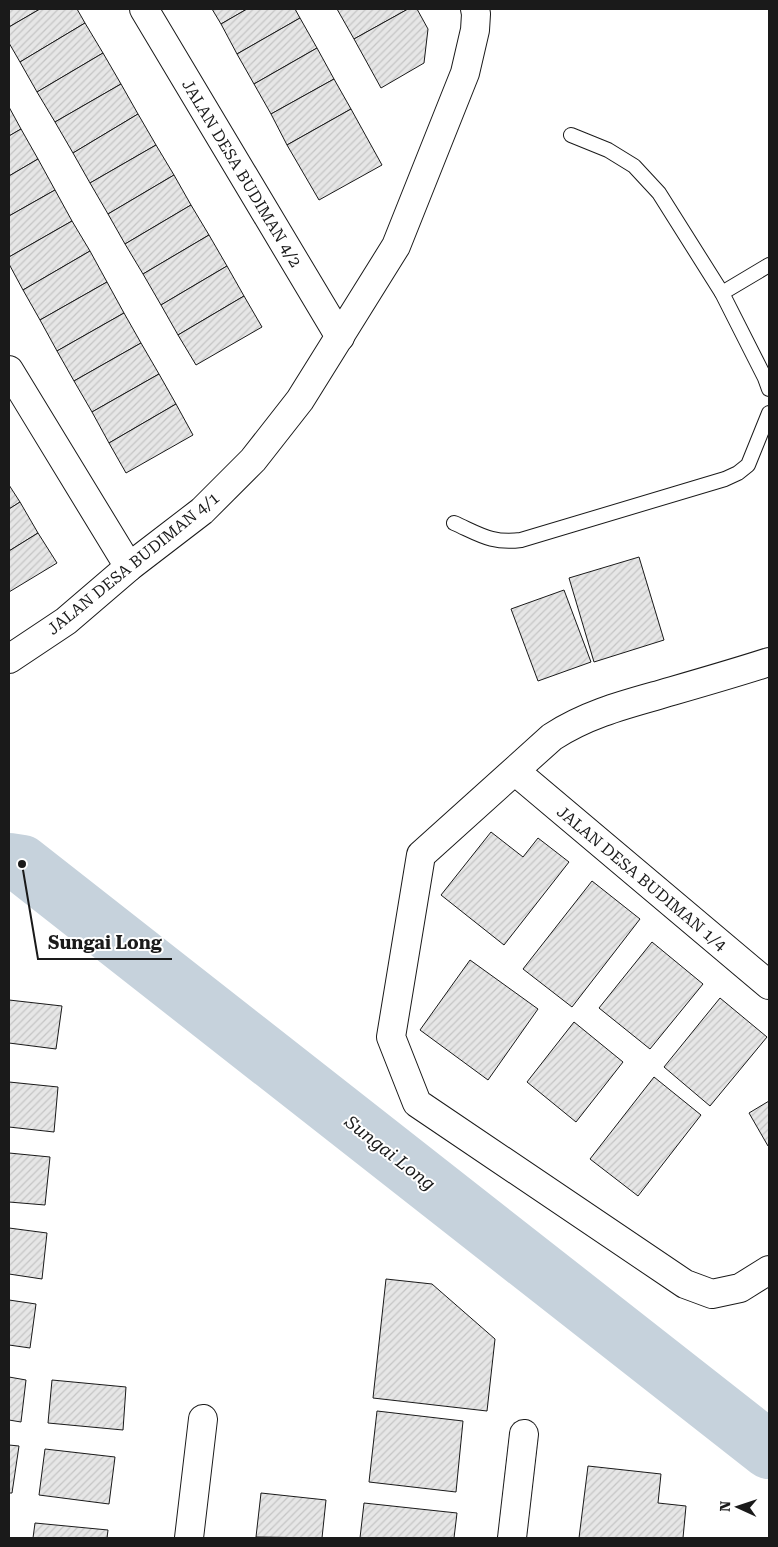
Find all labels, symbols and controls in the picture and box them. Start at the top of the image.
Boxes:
street label: JALAN DESA BUDIMAN 4/2 [178,76,305,270]
street label: JALAN DESA BUDIMAN 4/1 [44,488,223,639]
street label: JALAN DESA BUDIMAN 1/4 [553,802,730,955]
callout: Sungai Long [38,926,172,959]
text: Sungai Long [48,932,163,953]
water label: Sungai Long [340,1110,440,1194]
north arrow [713,1482,763,1532]
text: N [717,1500,733,1512]

